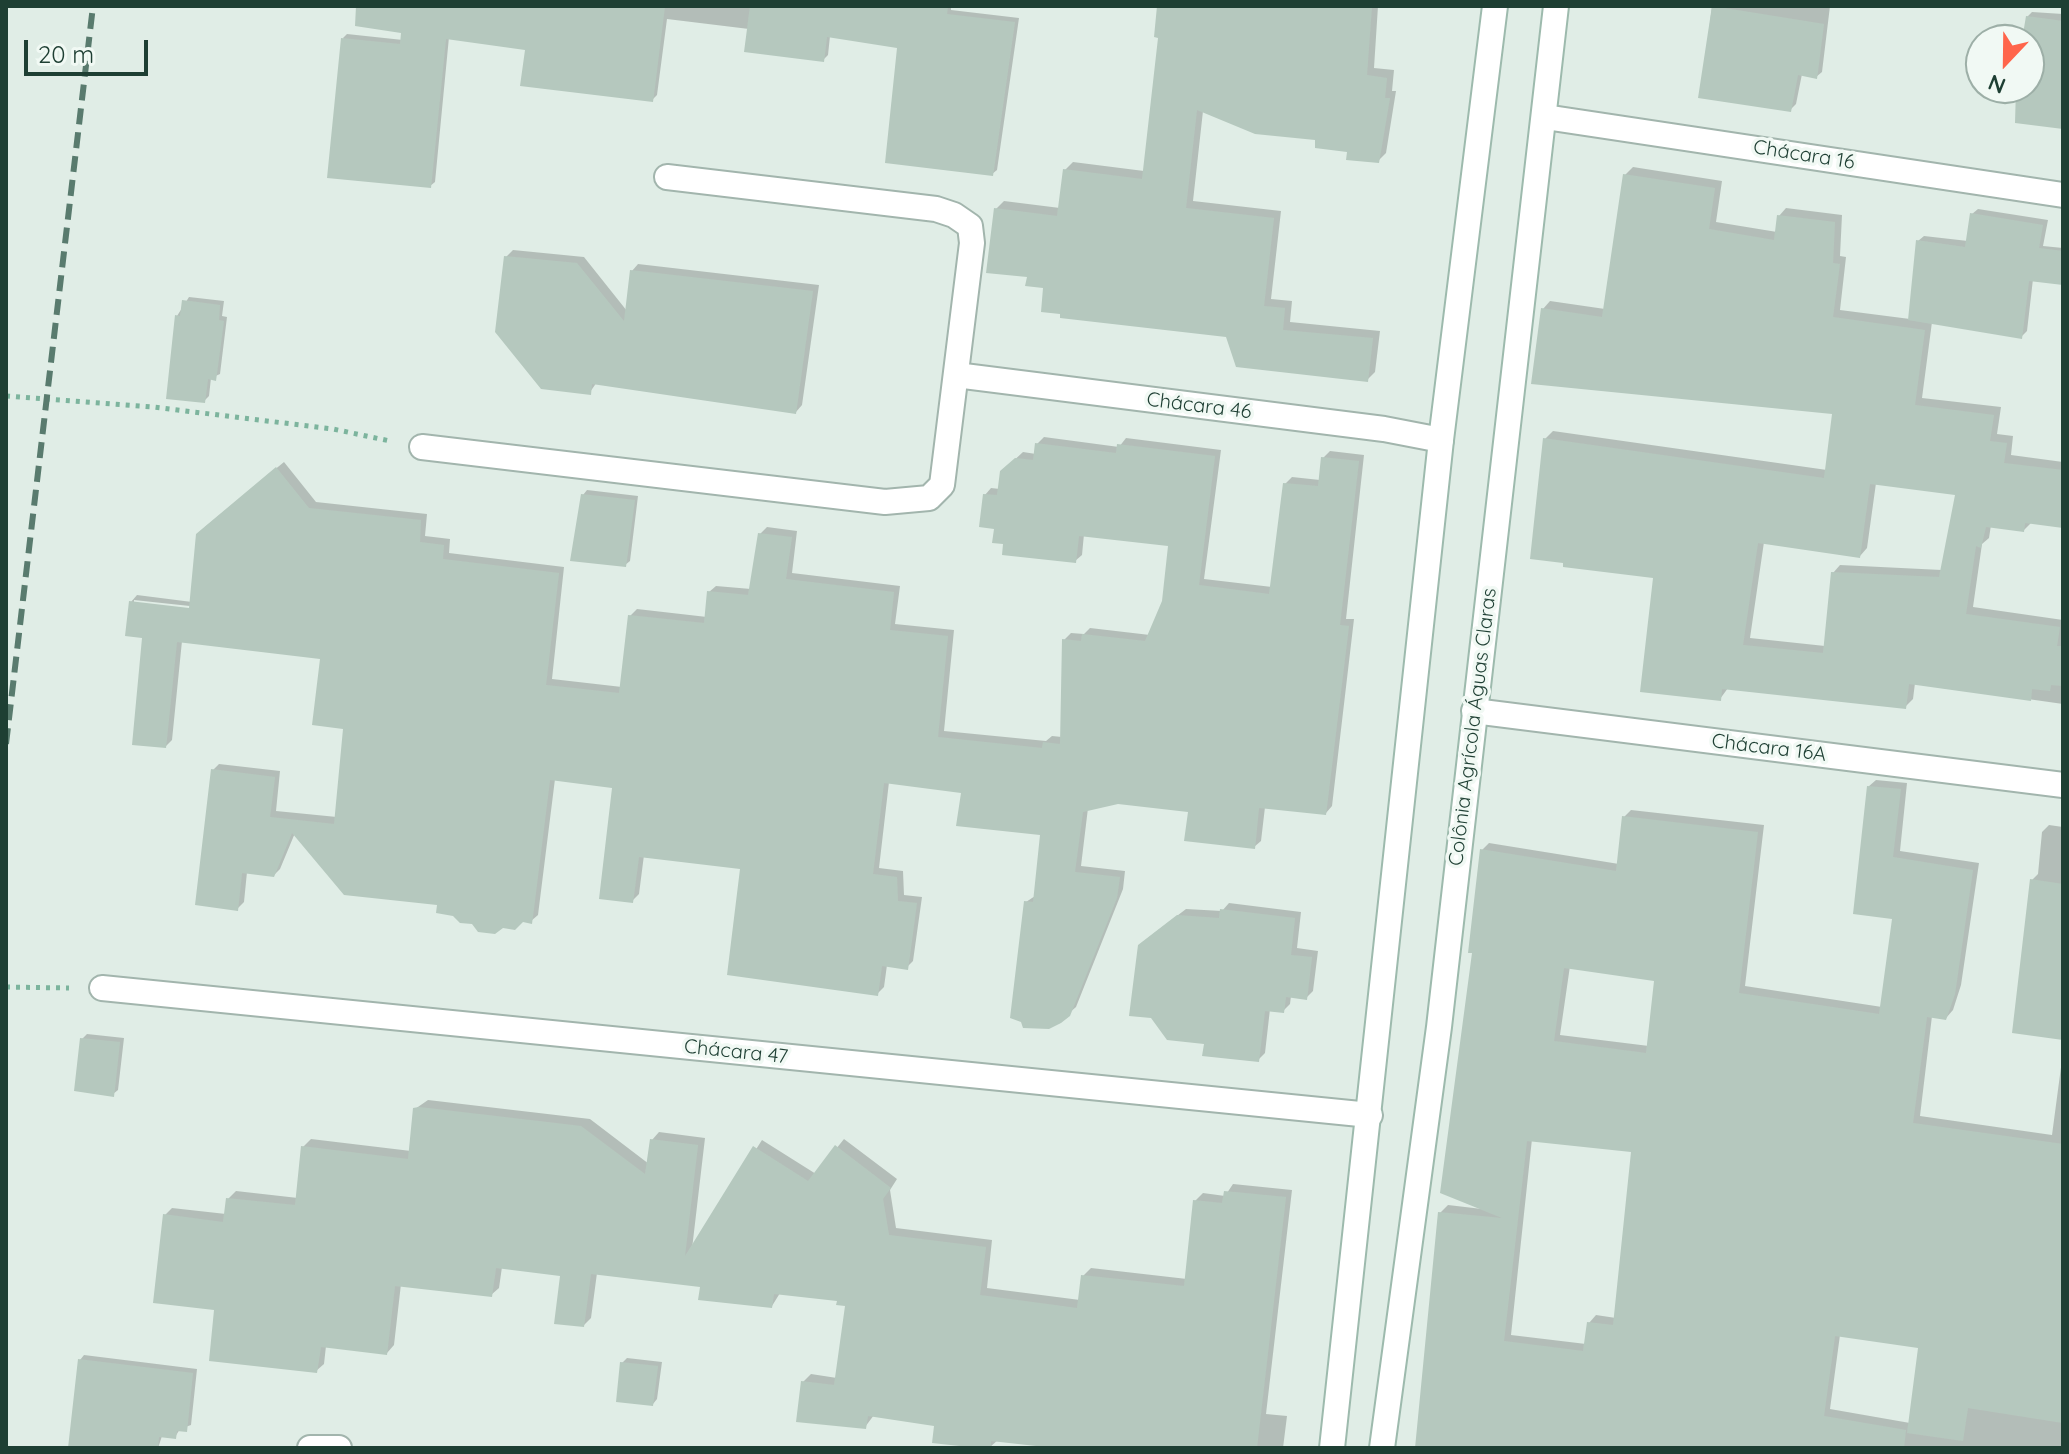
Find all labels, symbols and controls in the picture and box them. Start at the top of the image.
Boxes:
scale bar [28,24,152,74]
north arrow [1965,24,2045,104]
text: 20 m [38,39,94,69]
text: N [1984,68,2010,100]
street label: Chácara 16 [1752,135,1856,175]
street label: Chácara 46 [1145,388,1253,424]
street label: Colônia Agrícola Águas Claras [1444,587,1502,867]
street label: Chácara 16A [1710,729,1828,767]
street label: Chácara 47 [683,1035,789,1069]

